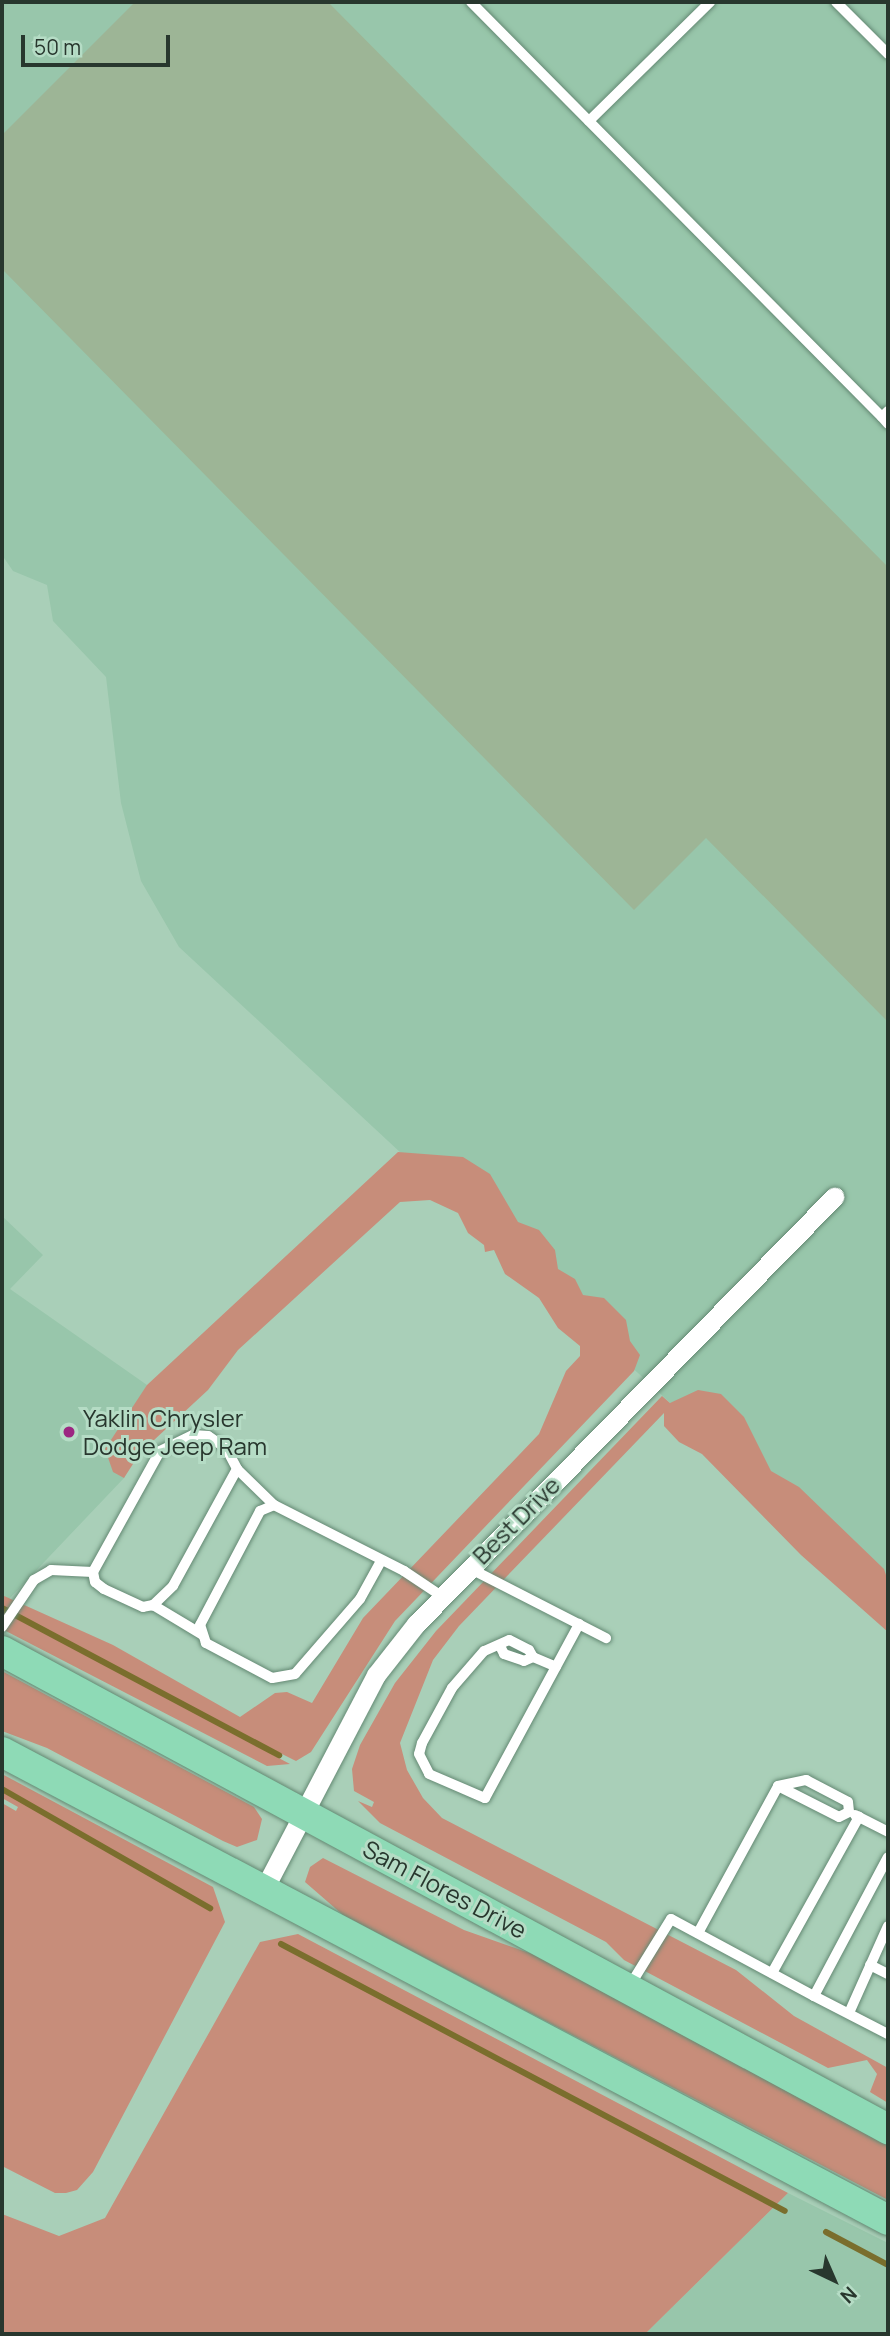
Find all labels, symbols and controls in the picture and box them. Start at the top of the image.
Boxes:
scale bar [24,21,173,65]
text: 50 m [34,33,81,61]
place label: Yaklin Chrysler Dodge Jeep Ram [83,1404,267,1460]
marker: Yaklin Chrysler Dodge Jeep Ram [61,1424,77,1440]
street label: Best Drive [466,1470,566,1570]
street label: Sam Flores Drive [358,1834,532,1944]
north arrow [799,2245,869,2315]
text: N [835,2281,863,2309]

